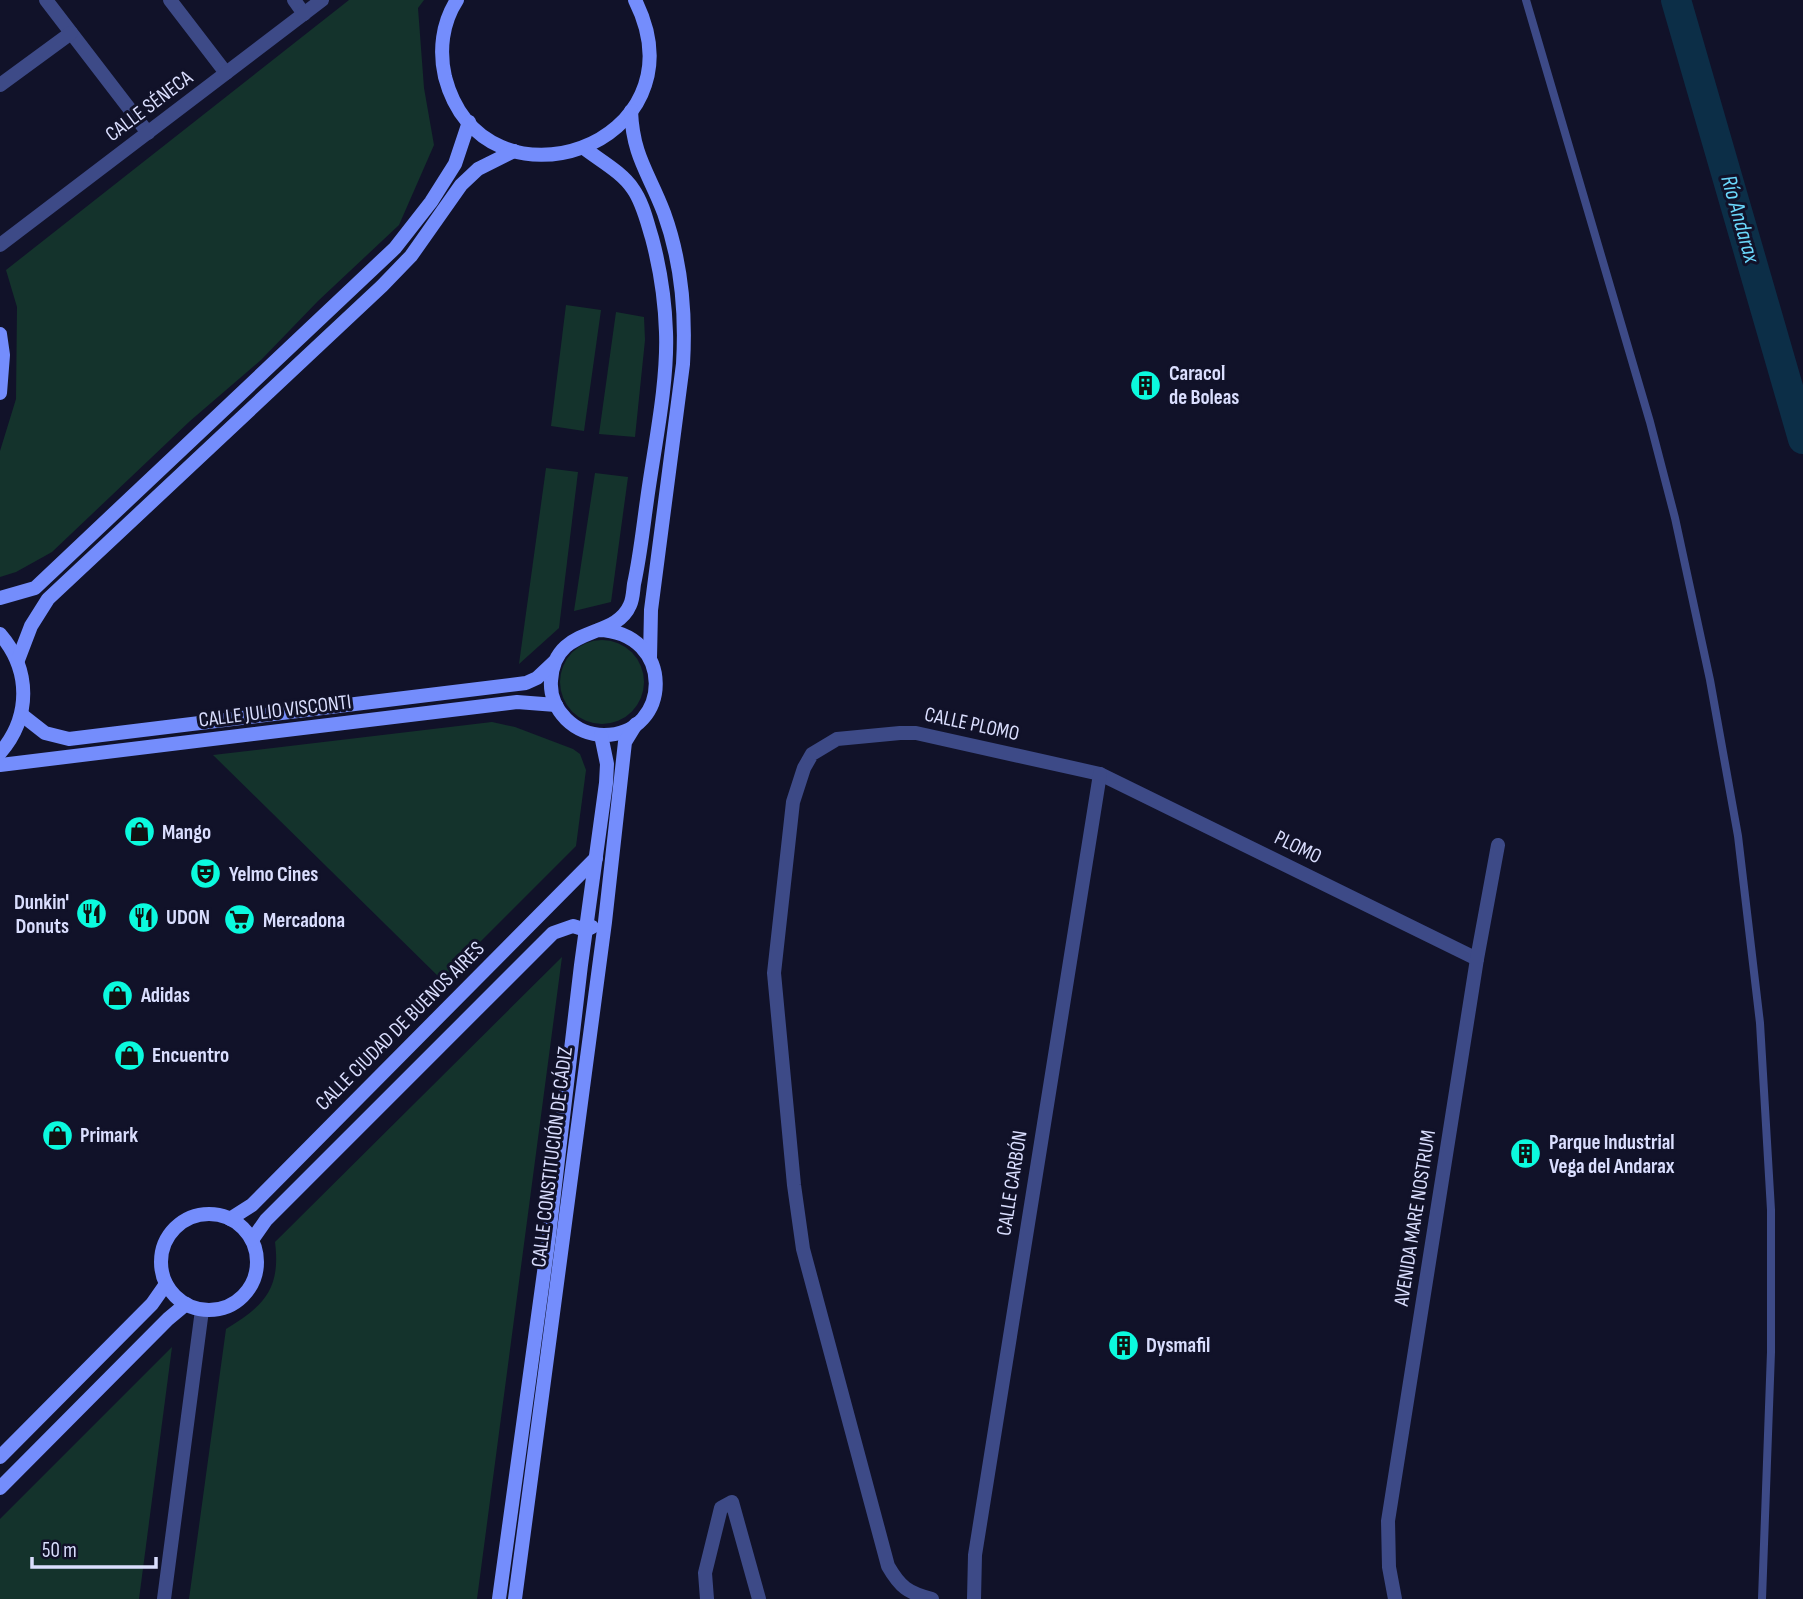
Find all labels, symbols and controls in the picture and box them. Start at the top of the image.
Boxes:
street label: CALLE SÉNECA [100,65,198,147]
water label: Río Andarax [1714,172,1766,268]
place label: Caracol de Boleas [1169,361,1239,410]
building icon: Caracol de Boleas [1129,368,1163,402]
street label: CALLE JULIO VISCONTI [197,689,353,733]
street label: CALLE PLOMO [922,702,1022,746]
shop icon: Mango [122,815,156,849]
place label: Mango [162,820,211,845]
street label: PLOMO [1270,825,1326,869]
theatre icon: Yelmo Cines [189,857,223,891]
place label: Yelmo Cines [229,862,318,887]
place label: Dunkin' Donuts [14,890,69,939]
restaurant icon: Dunkin' Donuts [75,897,109,931]
restaurant icon: UDON [126,900,160,934]
supermarket icon: Mercadona [223,903,257,937]
place label: UDON [166,905,210,930]
place label: Mercadona [263,908,345,933]
street label: CALLE CIUDAD DE BUENOS AIRES [310,936,490,1116]
shop icon: Adidas [101,978,135,1012]
place label: Adidas [140,983,190,1008]
shop icon: Encuentro [112,1038,146,1072]
place label: Encuentro [152,1043,229,1068]
street label: CALLE CONSTITUCIÓN DE CÁDIZ [526,1045,578,1269]
shop icon: Primark [40,1118,74,1152]
place label: Primark [80,1123,138,1148]
street label: AVENIDA MARE NOSTRUM [1389,1128,1441,1309]
street label: CALLE CARBÓN [991,1129,1033,1237]
place label: Parque Industrial Vega del Andarax [1549,1130,1675,1179]
building icon: Parque Industrial Vega del Andarax [1509,1137,1543,1171]
building icon: Dysmafil [1106,1328,1140,1362]
place label: Dysmafil [1146,1333,1210,1358]
scale bar [32,1526,156,1570]
text: 50 m [42,1538,77,1563]

